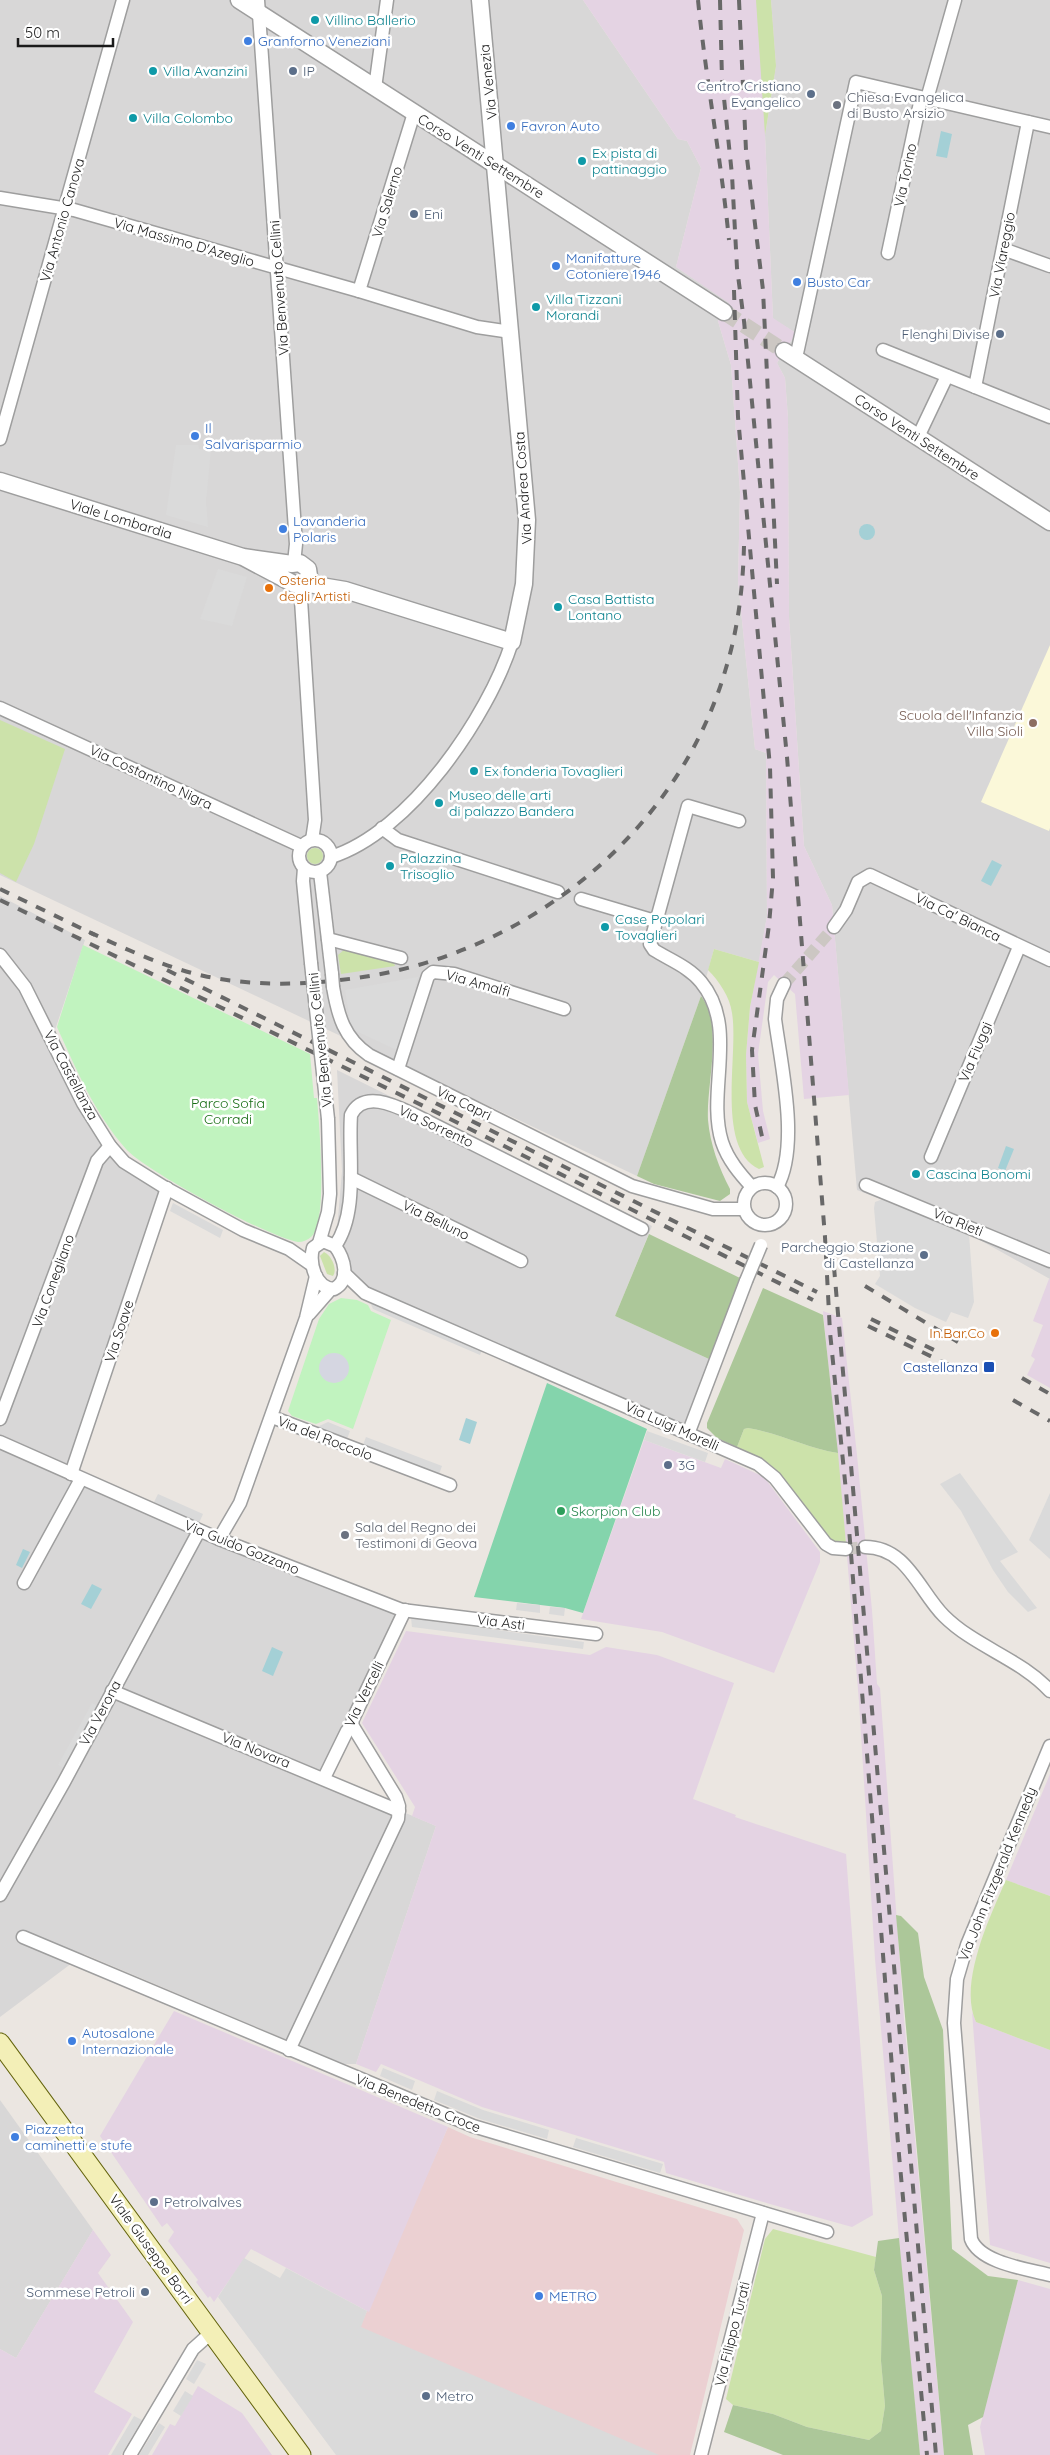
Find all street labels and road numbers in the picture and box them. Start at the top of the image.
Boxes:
street label: Via Venezia [475,43,501,121]
street label: Corso Venti Settembre [414,110,548,202]
street label: Via Torino [889,141,921,209]
street label: Via Antonio Canova [36,156,88,284]
street label: Via Salerno [368,164,406,240]
street label: Via Viareggio [985,210,1019,300]
street label: Via Massimo D'Azeglio [112,213,256,271]
street label: Via Benvenuto Cellini [265,220,293,356]
street label: Corso Venti Settembre [851,390,983,484]
street label: Via Andrea Costa [510,431,536,545]
street label: Viale Lombardia [68,495,174,543]
street label: Via Costantino Nigra [87,741,215,813]
street label: Via Ca' Bianca [912,888,1004,946]
street label: Via Amalfi [444,965,512,1001]
street label: Via Benvenuto Cellini [304,972,336,1108]
street label: Via Fiuggi [954,1019,996,1085]
street label: Via Castellanza [40,1027,102,1123]
street label: Via Capri [433,1082,495,1124]
street label: Via Sorrento [396,1101,476,1151]
street label: Via Belluno [399,1196,473,1244]
street label: Via Rieti [930,1204,986,1240]
street label: Via Conegliano [28,1232,78,1330]
street label: Via Soave [100,1297,138,1364]
street label: Via Luigi Morelli [622,1397,722,1455]
street label: Via del Roccolo [275,1412,375,1464]
street label: Via Guido Gozzano [182,1516,302,1578]
street label: Via Asti [476,1610,526,1634]
street label: Via Vercelli [340,1658,388,1730]
street label: Via Verona [75,1677,125,1749]
street label: Via Novara [219,1728,293,1772]
street label: Via John Fitzgerald Kennedy [954,1784,1040,1964]
street label: Via Benedetto Croce [353,2070,483,2136]
street label: Viale Giuseppe Borri [105,2191,197,2307]
street label: Via Filippo Turati [710,2280,754,2388]

